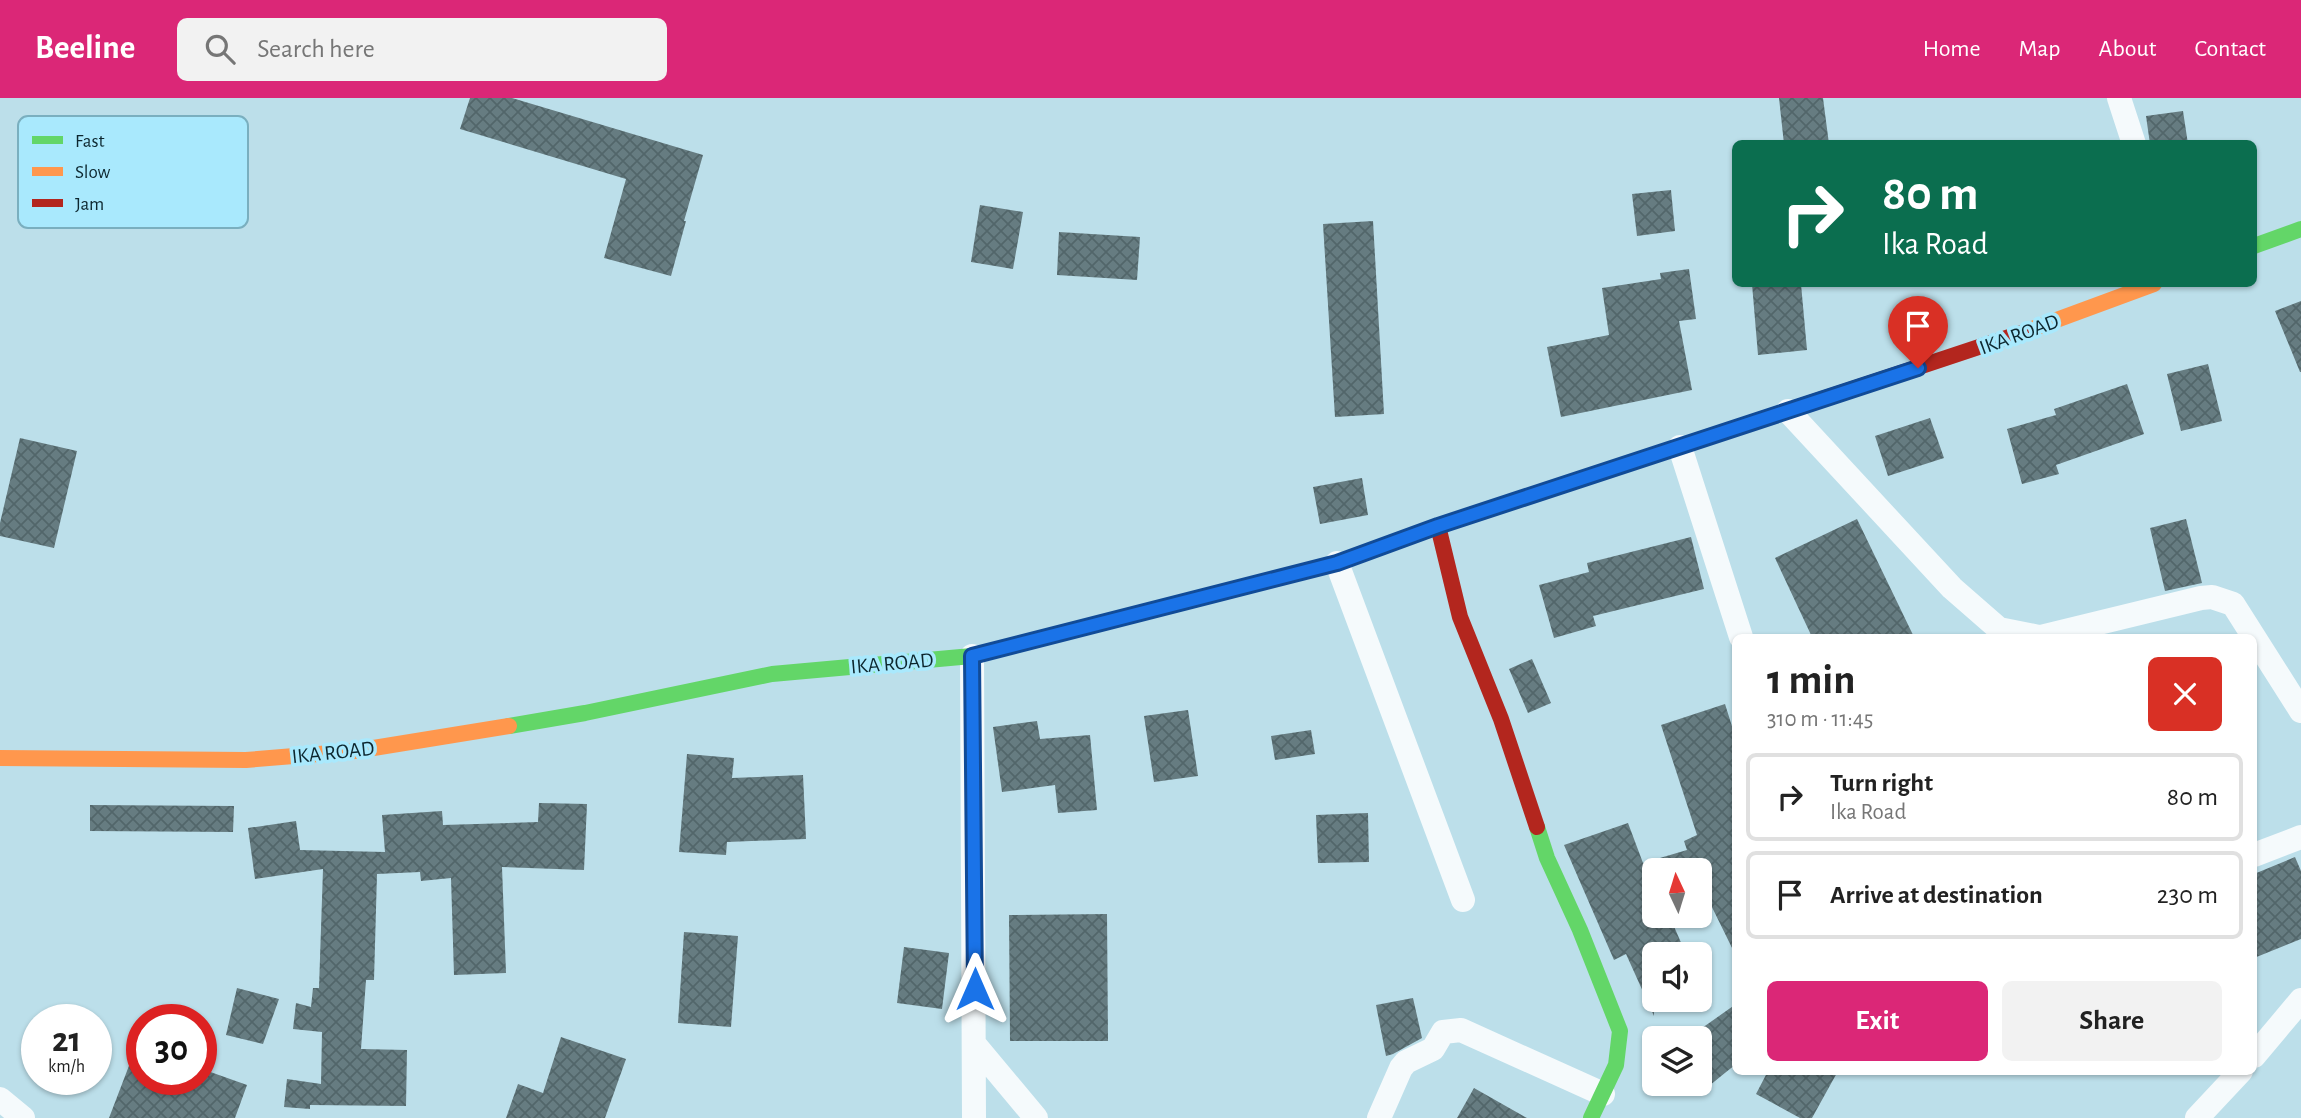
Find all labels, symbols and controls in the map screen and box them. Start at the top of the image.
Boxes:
search box [177,18,667,81]
icon: search [201,30,239,68]
text: Beeline [35,32,135,65]
text: Search here [257,36,375,62]
text: Home [1923,37,1981,61]
text: Map [2019,37,2061,61]
text: About [2099,37,2156,61]
text: Contact [2194,37,2266,61]
legend [18,116,248,228]
text: Fast [75,132,105,151]
text: Slow [75,163,111,182]
icon: right [1767,168,1858,259]
text: 80 m [1882,170,1979,219]
text: Jam [75,195,104,214]
text: Ika Road [1882,228,1988,260]
pin [1888,296,1948,368]
icon: arrive [1899,307,1937,345]
street label: IKA ROAD [1977,310,2062,359]
street label: IKA ROAD [850,649,934,678]
button: close [2148,657,2222,731]
text: 1 min [1767,659,1856,701]
text: 310 m · 11:45 [1767,708,1873,731]
street label: IKA ROAD [291,738,375,767]
text: Turn right [1830,770,1933,796]
icon: right [1771,778,1809,816]
text: 80 m [2167,784,2218,810]
text: Ika Road [1830,801,1906,824]
north arrow [1642,858,1712,928]
map controls [1642,858,1712,1096]
icon: arrive [1771,876,1809,914]
text: Arrive at destination [1830,882,2043,908]
text: 230 m [2157,882,2218,908]
button: sound [1642,942,1712,1012]
position arrow [938,952,1012,1026]
button: Exit [1767,981,1988,1061]
button: Share [2002,981,2222,1061]
speed limit sign: 30 [126,1004,217,1095]
text: 21 [52,1023,81,1058]
button: layers [1642,1026,1712,1096]
text: km/h [48,1058,85,1076]

